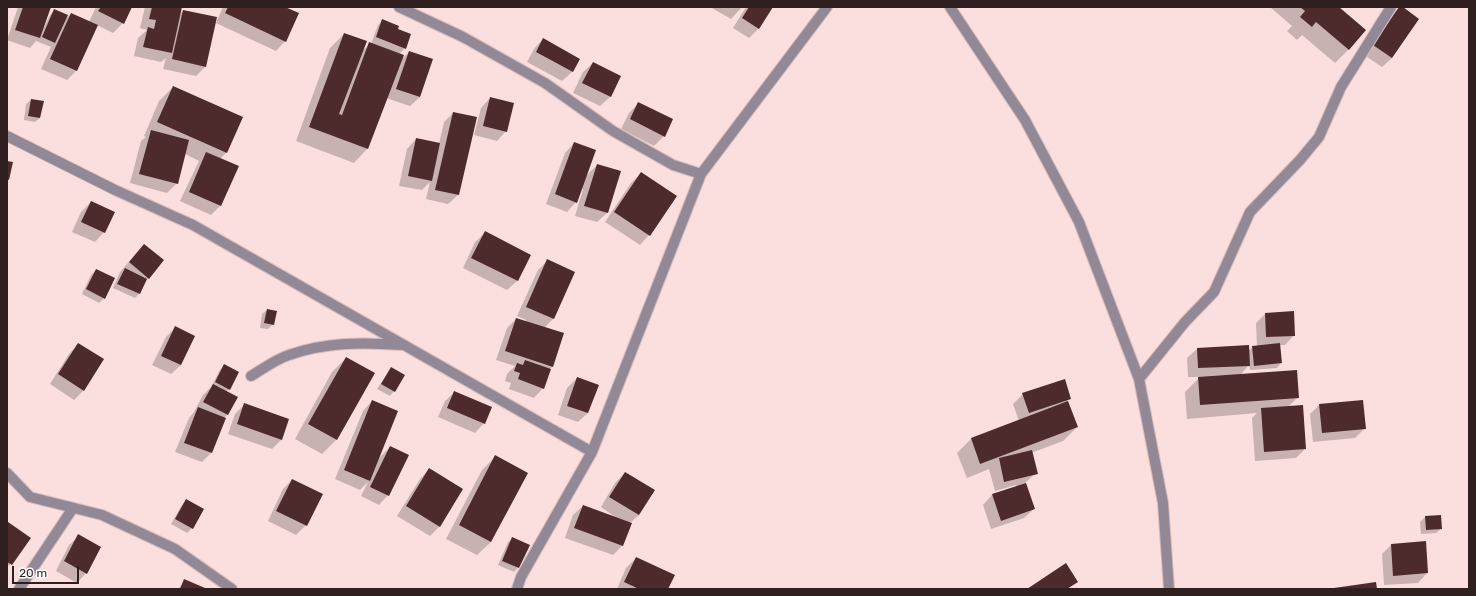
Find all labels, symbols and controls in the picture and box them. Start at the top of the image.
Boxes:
scale bar [14,558,81,584]
text: 20 m [19,566,47,580]

